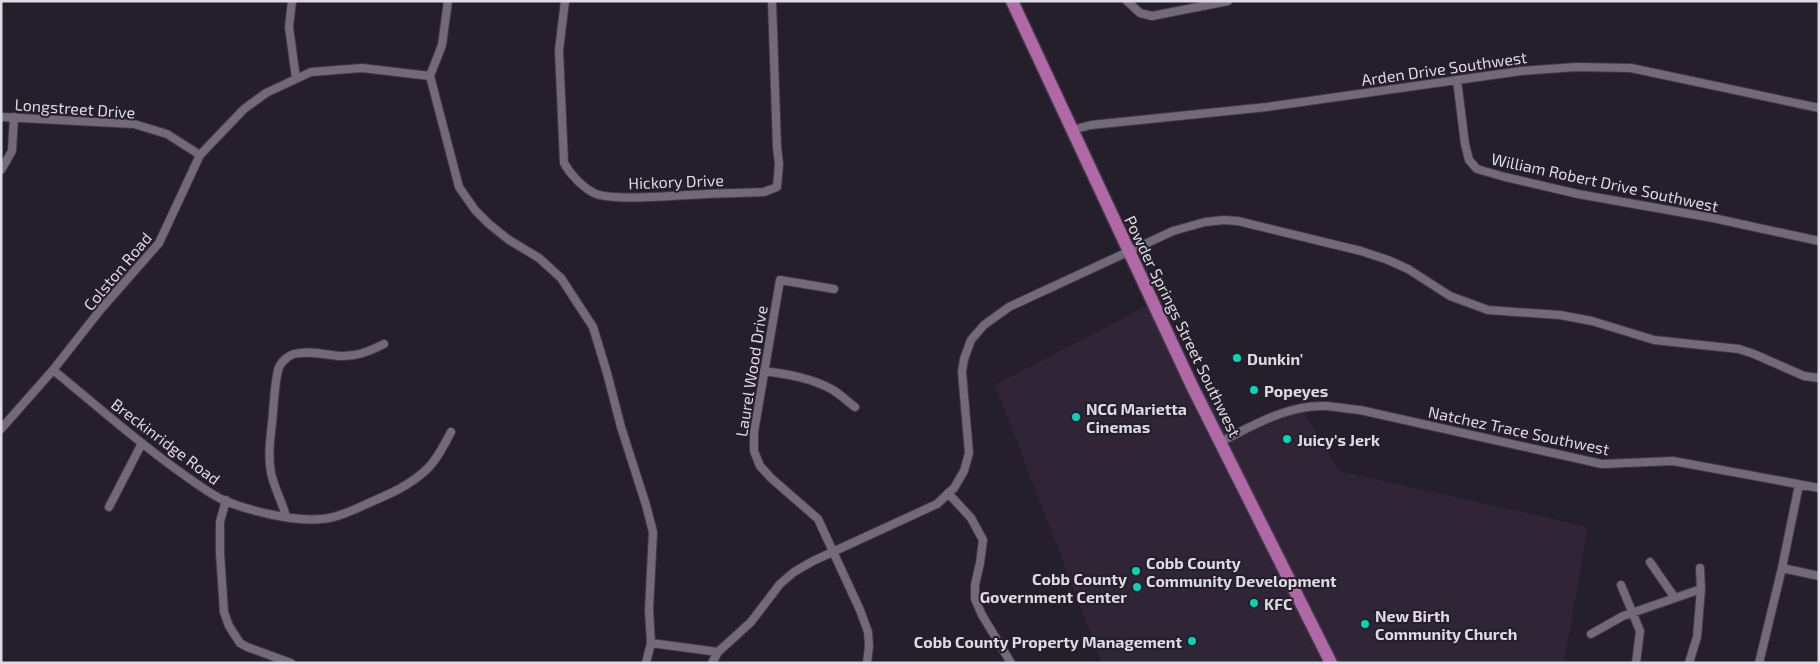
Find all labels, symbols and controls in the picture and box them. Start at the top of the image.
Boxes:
street label: Arden Drive Southwest [1360,47,1528,89]
street label: Longstreet Drive [14,94,136,122]
street label: William Robert Drive Southwest [1490,149,1720,215]
street label: Hickory Drive [628,170,724,192]
street label: Powder Springs Street Southwest [1121,212,1245,440]
street label: Colston Road [79,228,155,314]
street label: Laurel Wood Drive [731,304,771,438]
place label: Dunkin' [1247,349,1303,368]
marker: Dunkin' [1231,352,1243,364]
place label: Popeyes [1264,381,1328,401]
marker: Popeyes [1248,384,1260,396]
street label: Breckinridge Road [108,394,224,488]
place label: NCG Marietta Cinemas [1086,399,1187,436]
street label: Natchez Trace Southwest [1427,402,1611,458]
marker: NCG Marietta Cinemas [1070,411,1082,423]
place label: Juicy's Jerk [1297,430,1380,450]
marker: Juicy's Jerk [1281,433,1293,445]
place label: Cobb County Community Development [1146,553,1337,591]
marker: Cobb County Community Development [1130,565,1142,577]
place label: Cobb County Government Center [980,569,1127,606]
marker: Cobb County Government Center [1131,581,1143,593]
place label: KFC [1264,594,1292,613]
marker: KFC [1248,597,1260,609]
place label: New Birth Community Church [1375,606,1517,644]
marker: New Birth Community Church [1359,618,1371,630]
place label: Cobb County Property Management [914,632,1182,652]
marker: Cobb County Property Management [1186,635,1198,647]

